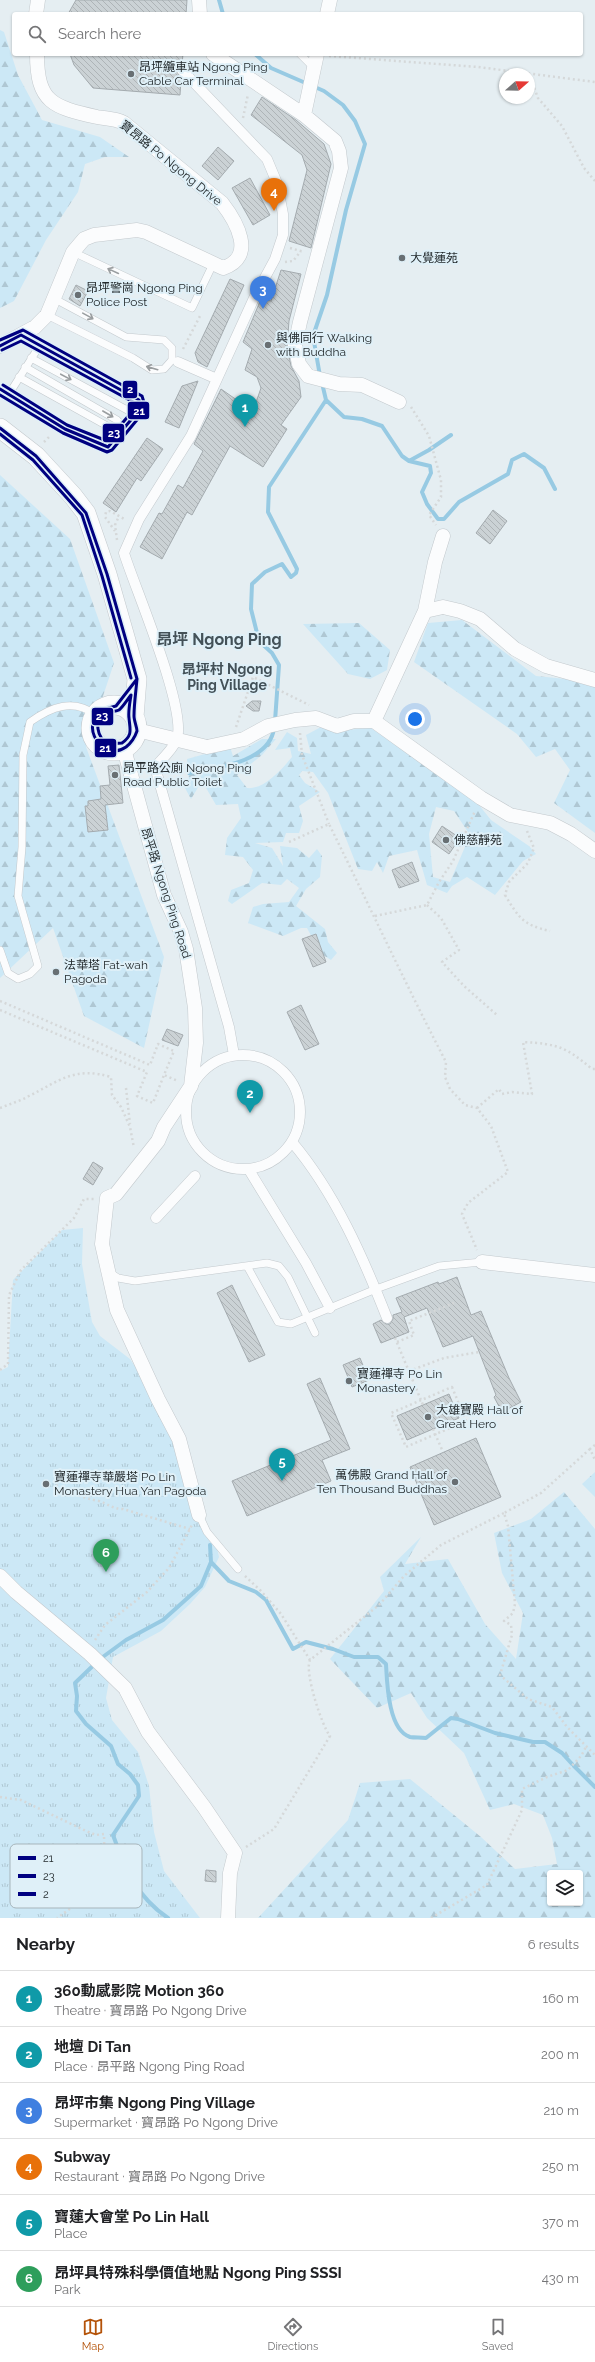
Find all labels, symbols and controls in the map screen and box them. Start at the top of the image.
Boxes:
search box [12,12,583,56]
icon: search [26,23,48,45]
text: Search here [58,25,141,43]
place label: 昂坪纜車站 Ngong Ping Cable Car Terminal [139,60,268,88]
north arrow [499,68,535,104]
marker: 昂坪纜車站 Ngong Ping Cable Car Terminal [126,69,136,79]
street label: 寶昂路 Po Ngong Drive [117,118,225,208]
pin: 4 [261,178,287,211]
place label: 大覺蓮苑 [410,251,458,265]
marker: 大覺蓮苑 [397,253,407,263]
one-way arrow [108,267,120,274]
pin: 3 [250,276,276,309]
place label: 昂坪警崗 Ngong Ping Police Post [86,281,203,309]
marker: 昂坪警崗 Ngong Ping Police Post [73,290,83,300]
one-way arrow [82,313,94,321]
place label: 與佛同行 Walking with Buddha [276,331,372,359]
marker: 與佛同行 Walking with Buddha [263,340,273,350]
one-way arrow [146,364,159,371]
one-way arrow [60,373,72,381]
line badge: 2 [122,380,138,399]
text: 2 [127,383,133,396]
pin: 1 [232,394,258,427]
line badge: 21 [127,401,150,420]
text: 21 [133,405,145,418]
one-way arrow [102,411,114,419]
line badge: 23 [102,423,125,443]
text: 23 [108,427,120,440]
district label: 昂坪 Ngong Ping [156,630,282,649]
district label: 昂坪村 Ngong Ping Village [182,661,272,693]
line badge: 23 [91,707,114,726]
your location [405,709,425,729]
text: 23 [96,710,108,723]
line badge: 21 [94,738,117,758]
text: 21 [99,742,111,755]
place label: 昂平路公廁 Ngong Ping Road Public Toilet [123,761,252,789]
marker: 昂平路公廁 Ngong Ping Road Public Toilet [110,770,120,780]
street label: 昂平路 Ngong Ping Road [138,826,194,960]
place label: 佛慈靜苑 [454,833,502,847]
marker: 佛慈靜苑 [441,835,451,845]
place label: 法華塔 Fat-wah Pagoda [64,958,148,986]
marker: 法華塔 Fat-wah Pagoda [51,967,61,977]
pin: 2 [237,1080,263,1113]
place label: 寶蓮禪寺 Po Lin Monastery [357,1367,442,1395]
marker: 寶蓮禪寺 Po Lin Monastery [344,1376,354,1386]
place label: 大雄寶殿 Hall of Great Hero [436,1403,524,1431]
marker: 大雄寶殿 Hall of Great Hero [423,1412,433,1422]
pin: 5 [269,1448,295,1481]
place label: 萬佛殿 Grand Hall of Ten Thousand Buddhas [316,1468,448,1496]
place label: 寶蓮禪寺華嚴塔 Po Lin Monastery Hua Yan Pagoda [54,1470,206,1498]
marker: 萬佛殿 Grand Hall of Ten Thousand Buddhas [450,1477,460,1487]
marker: 寶蓮禪寺華嚴塔 Po Lin Monastery Hua Yan Pagoda [41,1479,51,1489]
pin: 6 [93,1539,119,1572]
legend [10,1844,142,1908]
text: 21 [43,1852,54,1865]
text: 23 [43,1870,55,1883]
map controls [547,1870,583,1906]
button: layers [547,1870,583,1906]
text: 2 [43,1888,49,1901]
text: Nearby [16,1934,75,1954]
text: 6 results [528,1937,579,1952]
text: 360動感影院 Motion 360 [54,1982,224,2000]
text: 1 [26,1991,32,2006]
text: 160 m [542,1991,579,2006]
text: Theatre · 寶昂路 Po Ngong Drive [54,2003,247,2018]
text: 地壇 Di Tan [54,2038,131,2056]
text: 2 [25,2047,33,2062]
text: 200 m [541,2047,579,2062]
text: Place · 昂平路 Ngong Ping Road [54,2059,244,2074]
text: 昂坪市集 Ngong Ping Village [54,2094,255,2112]
text: 3 [25,2103,33,2118]
text: 210 m [543,2103,579,2118]
text: Supermarket · 寶昂路 Po Ngong Drive [54,2115,278,2130]
text: Subway [54,2148,111,2166]
text: 4 [25,2159,33,2174]
text: 250 m [542,2159,579,2174]
text: Restaurant · 寶昂路 Po Ngong Drive [54,2169,265,2184]
text: 寶蓮大會堂 Po Lin Hall [54,2208,209,2226]
text: 5 [25,2215,33,2230]
text: 370 m [542,2215,579,2230]
text: Place [54,2226,87,2241]
text: 昂坪具特殊科學價值地點 Ngong Ping SSSI [54,2264,342,2282]
text: 6 [25,2271,33,2286]
text: 430 m [542,2271,579,2286]
text: Park [54,2282,81,2297]
tab: Map [82,2316,104,2353]
tab: Directions [268,2316,318,2353]
tab: Saved [482,2316,513,2353]

